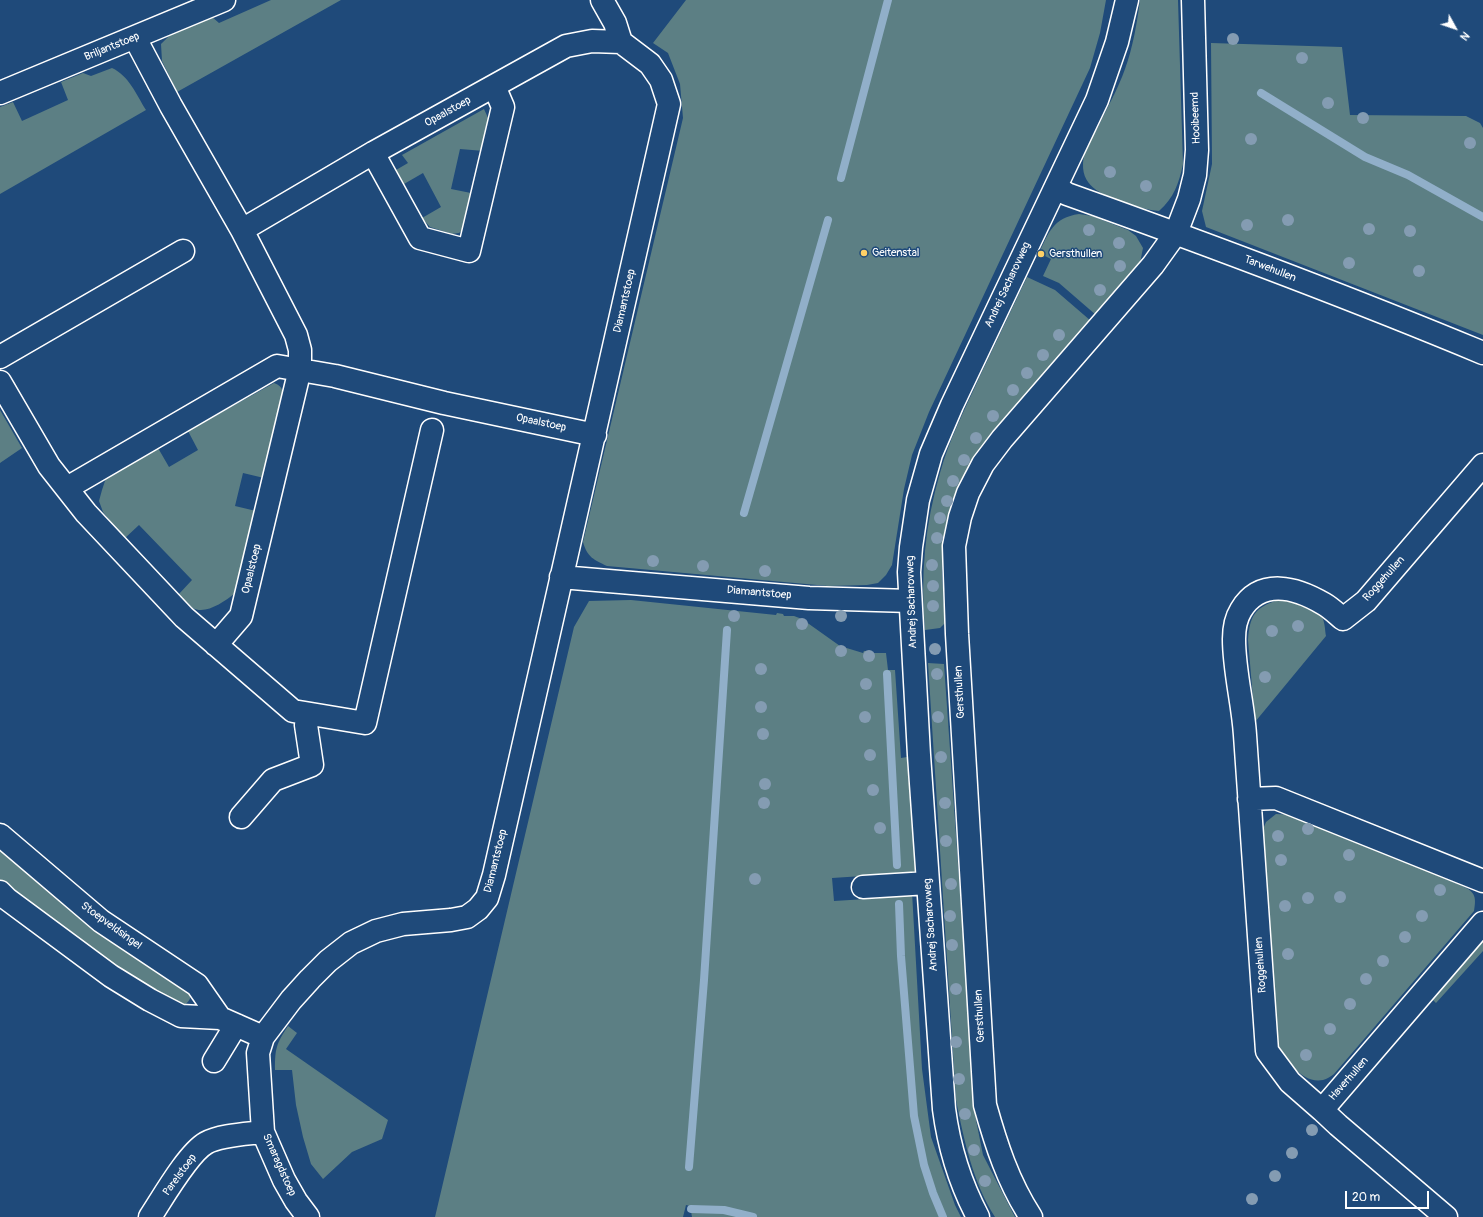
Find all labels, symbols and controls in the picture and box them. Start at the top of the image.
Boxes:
north arrow [1435,8,1475,48]
text: N [1457,29,1472,43]
street label: Briljantstoep [82,30,142,64]
street label: Hooibeemd [1188,92,1204,144]
street label: Opaalstoep [423,94,473,130]
street label: Andrej Sacharovweg [982,240,1034,330]
place label: Geitenstal [872,246,919,260]
place label: Gersthullen [1049,247,1102,261]
marker: Geitenstal [859,248,869,258]
marker: Gersthullen [1036,249,1046,259]
street label: Tarwehullen [1242,253,1298,285]
street label: Diamantstoep [611,268,639,334]
street label: Opaalstoep [515,411,567,435]
street label: Opaalstoep [239,543,265,595]
street label: Roggehullen [1360,554,1408,604]
street label: Andrej Sacharovweg [904,555,920,649]
street label: Diamantstoep [726,584,792,602]
street label: Gersthullen [952,665,968,719]
street label: Diamantstoep [482,828,510,894]
street label: Andrej Sacharovweg [921,878,941,972]
street label: Stoepveldsingel [78,899,144,953]
street label: Roggehullen [1252,937,1270,993]
street label: Gersthullen [972,989,988,1043]
street label: Haverhullen [1326,1054,1372,1104]
street label: Smaragdstoep [259,1132,299,1198]
street label: Parelstoep [160,1152,200,1198]
scale bar [1347,1183,1431,1209]
text: 20 m [1352,1190,1380,1205]

